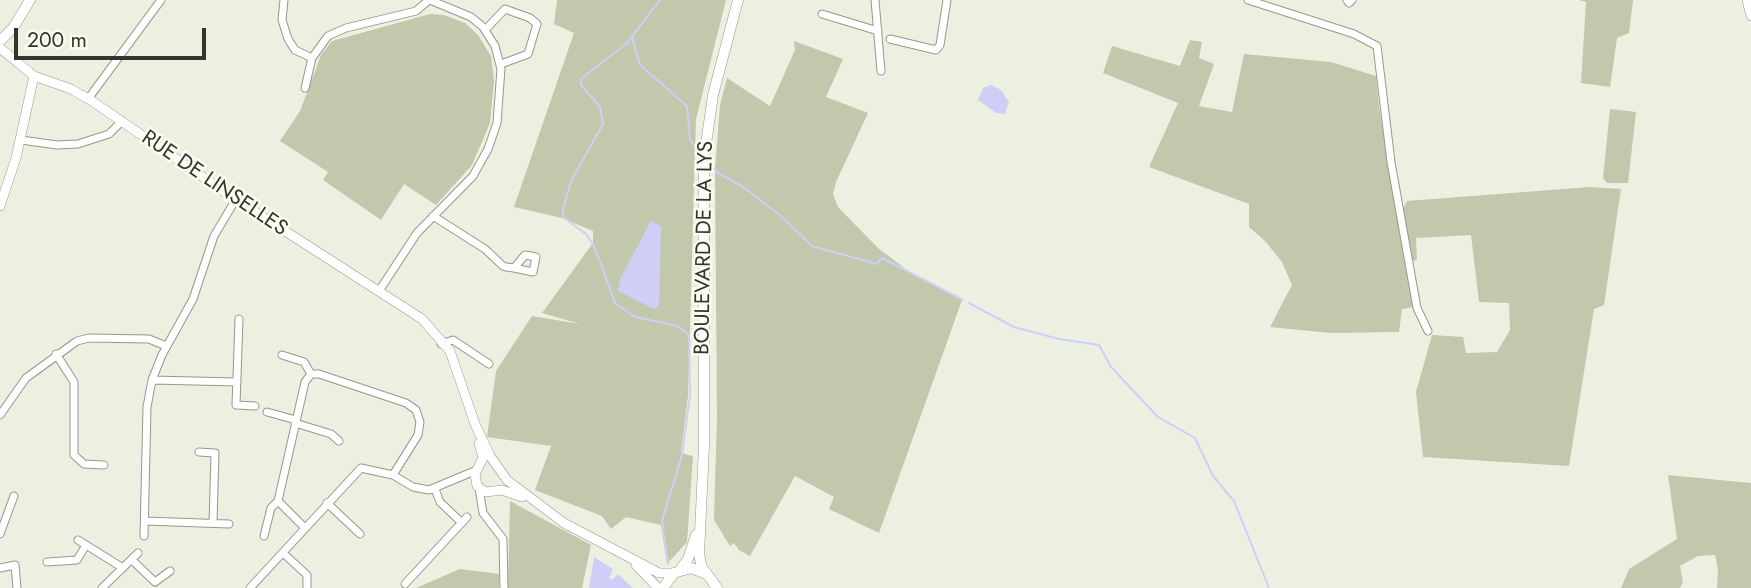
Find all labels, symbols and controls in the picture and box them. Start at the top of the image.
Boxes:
scale bar [18,14,210,58]
text: 200 m [27,25,87,55]
street label: RUE DE LINSELLES [136,126,292,242]
street label: BOULEVARD DE LA LYS [691,141,719,355]

